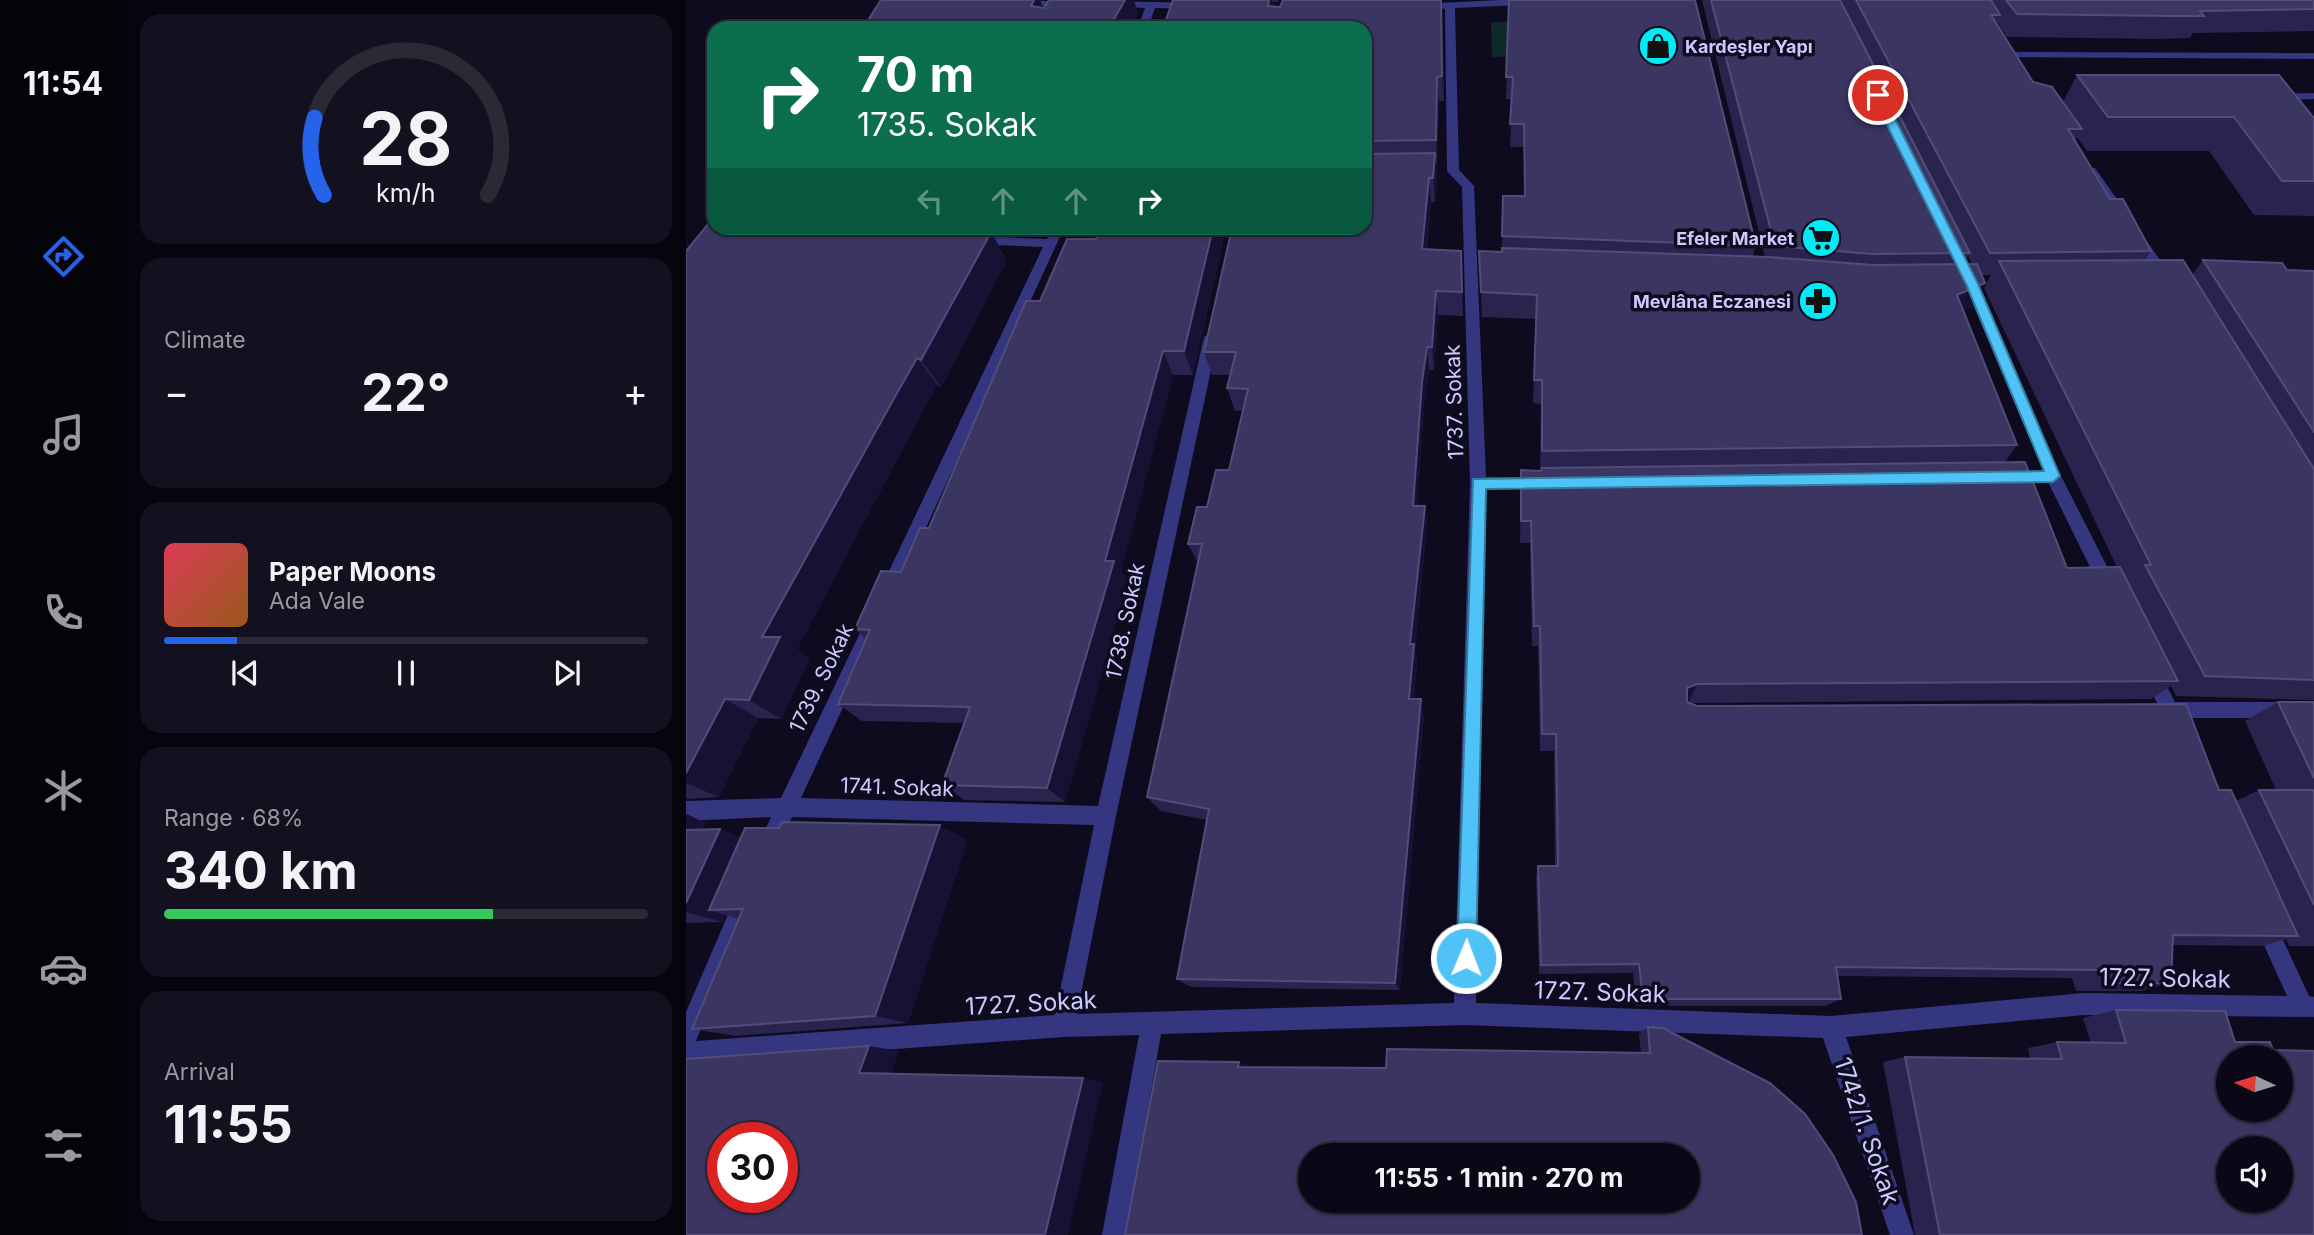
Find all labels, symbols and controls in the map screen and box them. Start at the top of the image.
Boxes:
shop icon: Kardeşler Yapı [1637,25,1679,67]
place label: Kardeşler Yapı [1685,36,1813,57]
text: 70 m [857,45,974,104]
icon: right [742,49,833,140]
text: 11:54 [23,64,103,103]
pin [1848,65,1908,125]
icon: arrive [1859,76,1897,114]
text: 28 [359,94,453,183]
text: 1735. Sokak [857,105,1037,144]
text: km/h [376,178,436,208]
icon: left [911,182,949,220]
icon: ahead [984,182,1022,220]
icon: ahead [1057,182,1095,220]
icon: right [1130,182,1168,220]
supermarket icon: Efeler Market [1800,217,1842,259]
place label: Efeler Market [1676,228,1794,249]
icon: directions [39,232,88,281]
pharmacy icon: Mevlâna Eczanesi [1797,280,1839,322]
place label: Mevlâna Eczanesi [1633,291,1791,312]
text: Climate [164,326,246,354]
street label: 1737. Sokak [1439,344,1469,460]
text: 22° [361,361,451,424]
text: − [164,369,189,415]
text: + [623,369,648,415]
icon: music [39,410,88,459]
text: Paper Moons [269,556,436,587]
street label: 1738. Sokak [1100,560,1150,682]
text: Ada Vale [269,587,365,615]
icon: phone [39,588,88,637]
street label: 1739. Sokak [784,619,858,737]
icon: previous [226,654,264,692]
icon: pause [387,654,425,692]
icon: next [548,654,586,692]
icon: climate [39,766,88,815]
street label: 1741. Sokak [840,773,955,801]
text: Range · 68% [164,804,303,832]
text: 340 km [164,839,358,902]
position arrow [1429,921,1503,995]
icon: car [39,944,88,993]
street label: 1727. Sokak [2099,962,2231,994]
street label: 1727. Sokak [1534,975,1666,1009]
street label: 1727. Sokak [964,985,1098,1021]
north arrow [2216,1045,2292,1122]
map controls [2216,1045,2293,1213]
street label: 1742/1. Sokak [1828,1054,1906,1208]
text: Arrival [164,1058,235,1086]
text: 11:55 [164,1093,293,1156]
icon: filters [39,1121,88,1170]
speed limit sign: 30 [707,1122,798,1213]
button: sound [2216,1136,2293,1213]
text: 11:55 · 1 min · 270 m [1374,1162,1624,1193]

